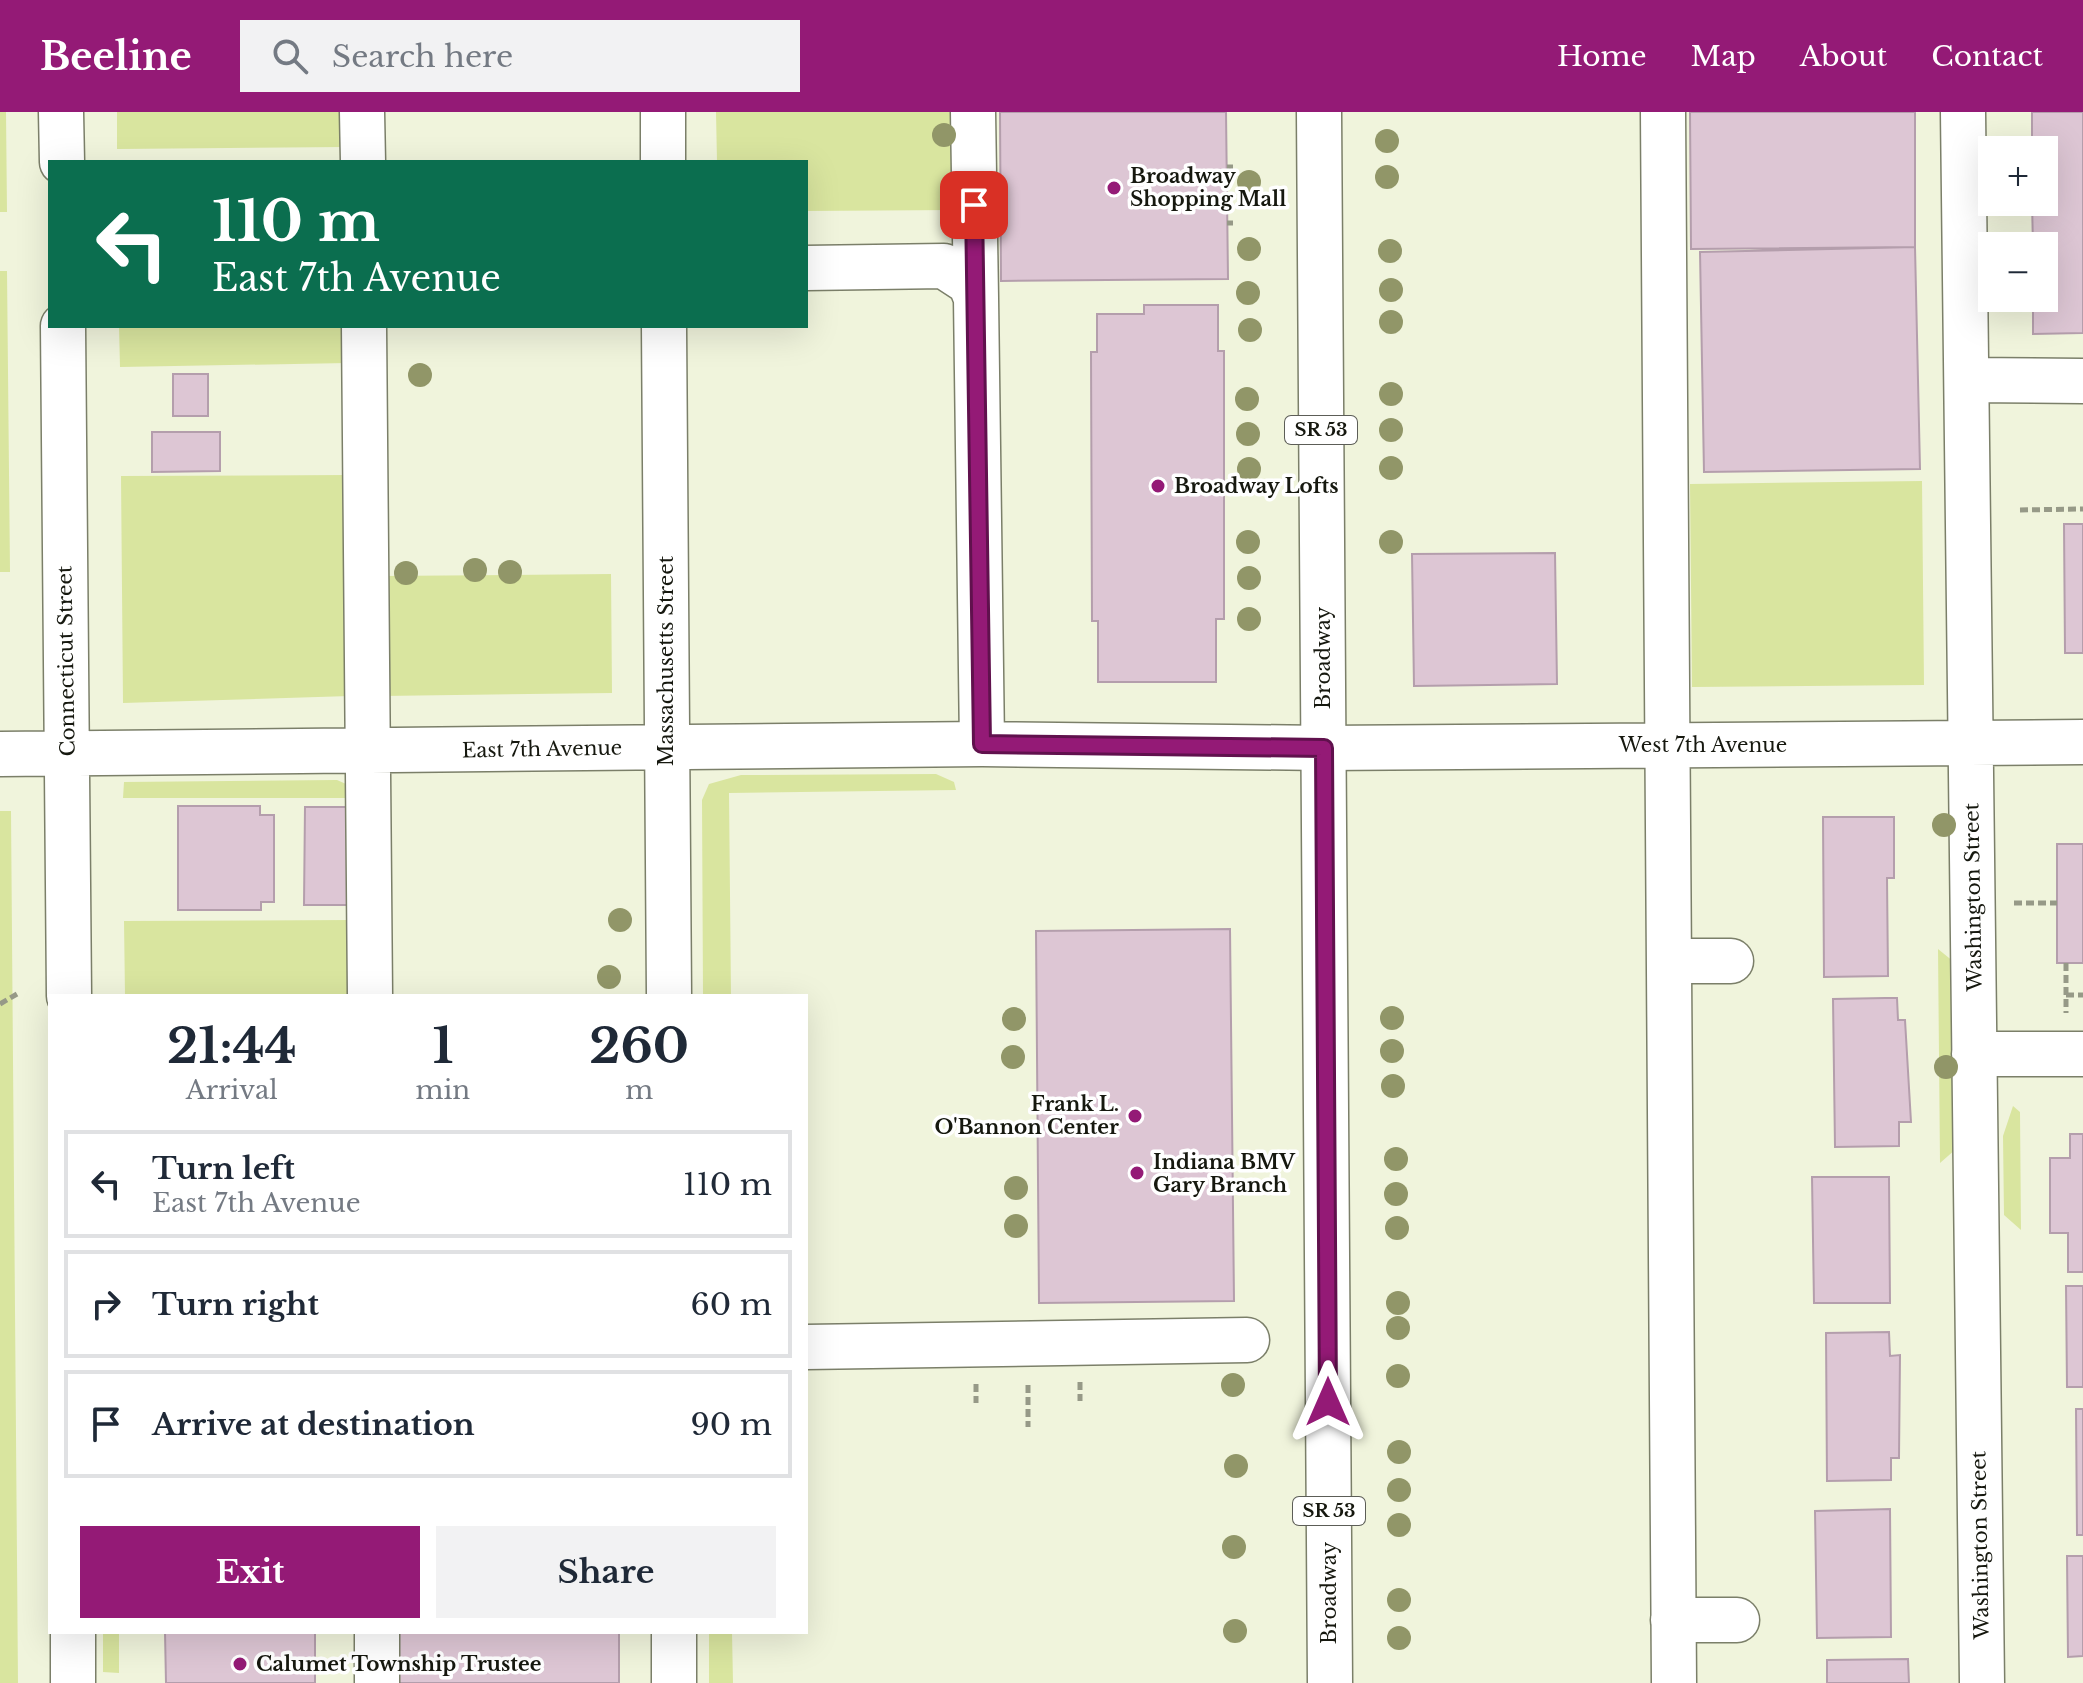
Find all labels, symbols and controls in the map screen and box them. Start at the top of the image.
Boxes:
search box [240,20,800,92]
text: Beeline [40,33,192,80]
icon: search [268,34,312,78]
text: Search here [332,38,513,75]
text: Home [1557,39,1647,74]
text: Map [1691,39,1756,74]
text: About [1800,39,1887,74]
text: Contact [1931,39,2043,74]
map controls [1978,136,2058,312]
button: + [1978,136,2058,216]
place label: Broadway Shopping Mall [1130,164,1286,211]
pin [940,171,1008,239]
marker: Broadway Shopping Mall [1105,179,1123,197]
icon: arrive [952,183,996,227]
text: 110 m [212,187,380,256]
icon: left [80,192,184,296]
button: − [1978,232,2058,312]
text: East 7th Avenue [212,256,501,301]
road number: SR 53 [1285,416,1357,444]
place label: Broadway Lofts [1174,474,1339,498]
marker: Broadway Lofts [1149,477,1167,495]
street label: Massachusetts Street [654,555,678,766]
street label: Connecticut Street [52,565,80,757]
street label: Broadway [1311,607,1335,709]
street label: West 7th Avenue [1618,733,1787,757]
street label: East 7th Avenue [462,736,622,762]
street label: Washington Street [1959,802,1987,992]
text: 21:44 [167,1016,297,1076]
text: 1 [432,1016,453,1076]
text: 260 [589,1016,689,1076]
text: Arrival [186,1074,278,1106]
text: min [416,1074,470,1106]
text: m [625,1074,653,1106]
place label: Frank L. O'Bannon Center [934,1092,1119,1139]
marker: Frank L. O'Bannon Center [1126,1107,1144,1125]
text: Turn left [152,1150,295,1187]
place label: Indiana BMV Gary Branch [1153,1150,1296,1197]
icon: left [84,1162,128,1206]
marker: Indiana BMV Gary Branch [1128,1164,1146,1182]
text: 110 m [683,1166,772,1203]
text: East 7th Avenue [152,1187,361,1219]
icon: right [84,1282,128,1326]
text: Turn right [152,1286,319,1323]
text: 60 m [690,1286,772,1323]
position arrow [1286,1360,1370,1444]
icon: arrive [84,1402,128,1446]
text: Arrive at destination [152,1406,475,1443]
text: 90 m [690,1406,772,1443]
street label: Washington Street [1966,1450,1994,1640]
road number: SR 53 [1293,1497,1365,1525]
button: Exit [80,1526,420,1618]
button: Share [436,1526,776,1618]
street label: Broadway [1317,1542,1341,1644]
place label: Calumet Township Trustee [256,1652,541,1676]
marker: Calumet Township Trustee [231,1655,249,1673]

